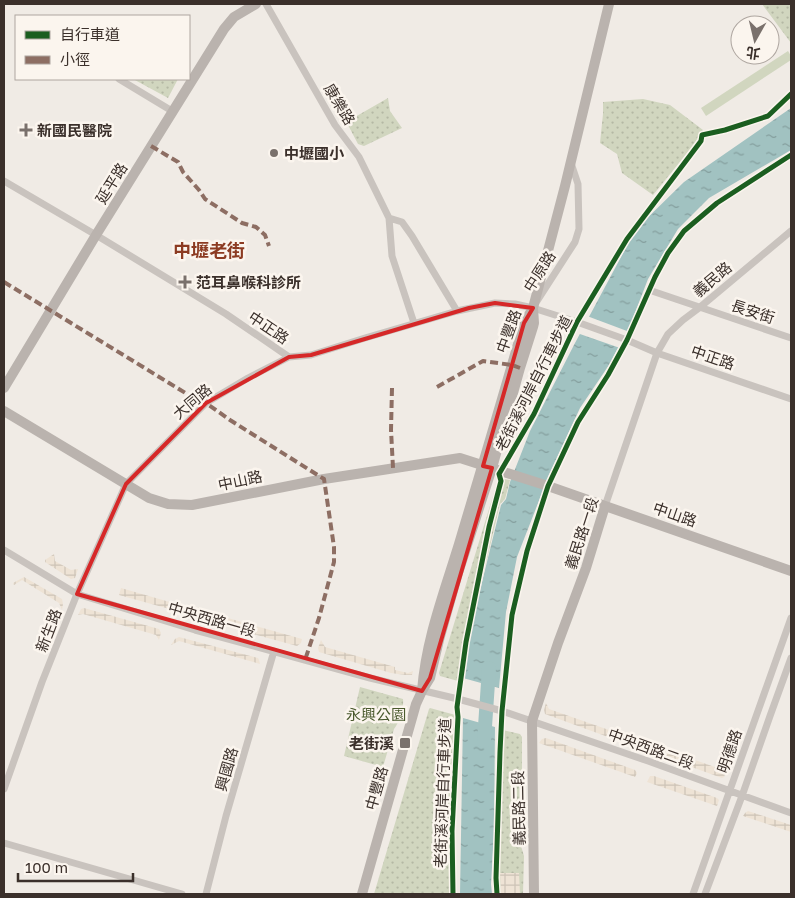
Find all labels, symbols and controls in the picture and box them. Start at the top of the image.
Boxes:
legend [15,15,190,80]
north arrow [730,15,780,65]
text: 自行車道 [60,25,120,43]
text: 北 [745,44,761,63]
text: 小徑 [60,50,90,68]
street label: 康樂路 [321,80,359,128]
place label: 新國民醫院 [37,121,112,139]
marker: 新國民醫院 [19,123,33,137]
place label: 中壢國小 [284,144,345,162]
marker: 中壢國小 [268,147,280,159]
street label: 延平路 [91,159,131,207]
district label: 中壢老街 [173,239,245,261]
street label: 中原路 [519,247,559,295]
street label: 義民路 [689,258,735,300]
place label: 范耳鼻喉科診所 [196,273,301,291]
marker: 范耳鼻喉科診所 [178,275,192,289]
street label: 長安街 [729,295,777,327]
street label: 中正路 [245,307,293,347]
street label: 中豐路 [492,307,524,355]
street label: 老街溪河岸自行車步道 [491,312,575,454]
street label: 中正路 [689,341,737,373]
street label: 大同路 [169,380,215,422]
street label: 中山路 [216,467,264,493]
street label: 義民路一段 [561,495,601,571]
street label: 中山路 [651,498,699,530]
street label: 中央西路一段 [166,598,258,640]
street label: 新生路 [32,606,64,654]
park label: 永興公園 [346,705,406,723]
street label: 老街溪河岸自行車步道 [430,718,454,868]
street label: 中央西路二段 [606,724,696,772]
street label: 明德路 [713,727,745,775]
place label: 老街溪 [349,734,394,752]
marker: 老街溪 [398,736,412,750]
street label: 興國路 [211,745,241,793]
street label: 中豐路 [361,764,391,812]
street label: 義民路二段 [508,770,528,846]
scale bar [18,850,132,882]
text: 100 m [25,858,68,876]

